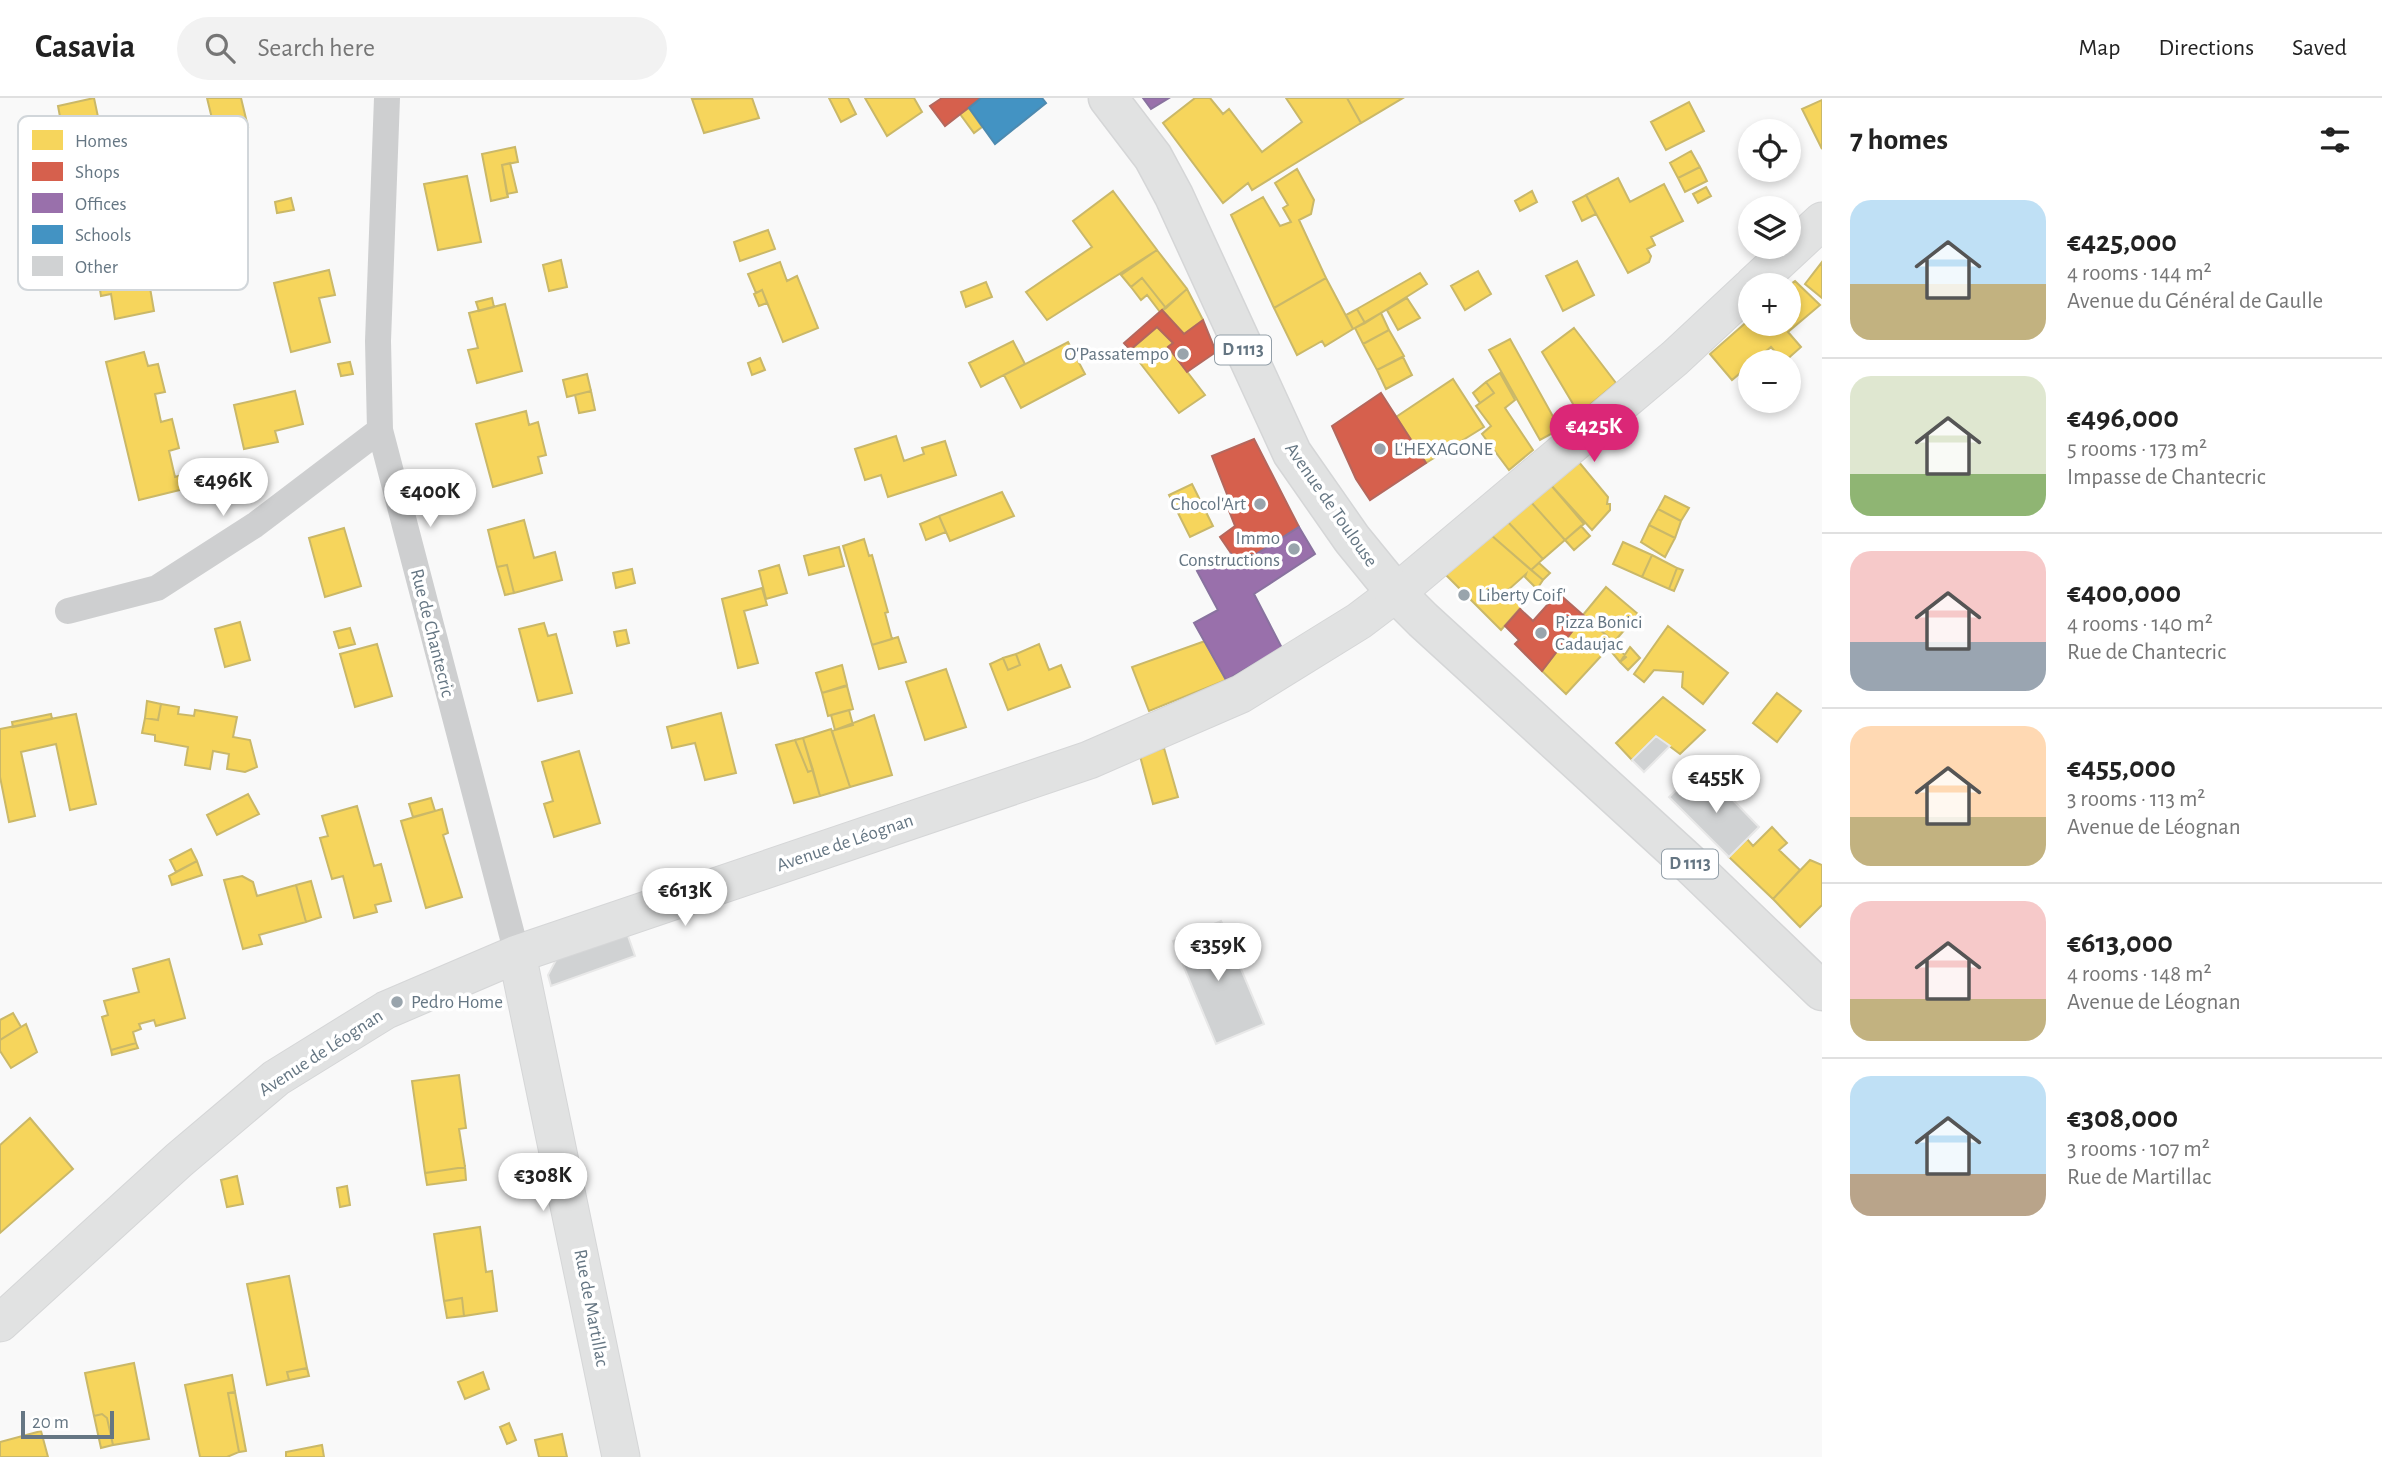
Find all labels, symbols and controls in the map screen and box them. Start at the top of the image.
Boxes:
search box [177,17,667,80]
icon: search [201,29,239,67]
text: Casavia [35,31,135,64]
text: Search here [257,35,375,61]
text: Map [2078,36,2120,60]
text: Directions [2158,36,2254,60]
text: Saved [2292,36,2347,60]
legend [18,116,248,290]
map controls [1738,119,1801,413]
button: locate [1738,119,1801,182]
icon: filters [2316,121,2354,159]
text: 7 homes [1850,125,1948,155]
text: Homes [75,132,128,151]
text: Shops [75,163,120,182]
text: Offices [75,195,126,214]
button: layers [1738,196,1801,259]
text: Schools [75,226,131,245]
text: €425,000 [2067,227,2177,257]
icon: home [1906,228,1990,312]
text: Other [75,258,118,277]
text: 4 rooms · 144 m² [2067,262,2212,285]
button: + [1738,273,1801,336]
text: Avenue du Général de Gaulle [2067,290,2323,313]
road number: D 1113 [1215,336,1271,364]
place label: O'Passatempo [1064,345,1169,364]
marker: O'Passatempo [1175,346,1191,362]
button: − [1738,350,1801,413]
text: €496,000 [2067,403,2179,433]
pin: €425K [1545,404,1643,464]
icon: home [1906,404,1990,488]
text: €425K [1566,415,1622,438]
text: 5 rooms · 173 m² [2067,438,2207,461]
street label: Avenue de Toulouse [1281,439,1381,571]
place label: L'HEXAGONE [1394,440,1493,459]
marker: L'HEXAGONE [1372,441,1388,457]
pin: €496K [174,458,272,518]
text: Impasse de Chantecric [2067,466,2266,489]
text: €496K [194,469,252,492]
pin: €400K [381,470,479,529]
text: €400K [400,480,460,503]
place label: Chocol'Art [1171,495,1246,514]
marker: Chocol'Art [1252,496,1268,512]
place label: Immo Constructions [1179,529,1280,570]
marker: Immo Constructions [1286,541,1302,557]
street label: Rue de Chantecric [407,567,457,699]
text: €400,000 [2067,578,2181,608]
icon: home [1906,579,1990,663]
place label: Liberty Coif' [1478,586,1566,605]
marker: Liberty Coif' [1456,587,1472,603]
place label: Pizza Bonici Cadaujac [1555,613,1643,654]
text: 4 rooms · 140 m² [2067,613,2213,636]
marker: Pizza Bonici Cadaujac [1533,625,1549,641]
text: Rue de Chantecric [2067,641,2226,664]
text: €455,000 [2067,753,2176,783]
icon: home [1906,754,1990,838]
pin: €455K [1667,756,1765,815]
text: €455K [1688,766,1744,789]
text: 3 rooms · 113 m² [2067,788,2205,811]
street label: Avenue de Léognan [774,811,916,875]
text: Avenue de Léognan [2067,816,2241,839]
road number: D 1113 [1662,850,1718,878]
pin: €613K [636,868,734,928]
text: €613K [658,879,712,902]
pin: €359K [1169,924,1267,983]
text: €613,000 [2067,928,2173,958]
icon: home [1906,929,1990,1013]
text: €359K [1190,934,1246,957]
text: 4 rooms · 148 m² [2067,963,2212,986]
text: Avenue de Léognan [2067,991,2241,1014]
place label: Pedro Home [411,993,503,1012]
marker: Pedro Home [389,994,405,1010]
street label: Avenue de Léognan [256,1006,386,1100]
text: €308,000 [2067,1103,2178,1133]
icon: home [1906,1104,1990,1188]
text: 3 rooms · 107 m² [2067,1138,2210,1161]
pin: €308K [494,1154,592,1213]
text: €308K [514,1164,572,1187]
text: Rue de Martillac [2067,1166,2211,1189]
street label: Rue de Martillac [570,1248,612,1368]
scale bar [21,1408,114,1440]
text: 20 m [32,1413,69,1432]

